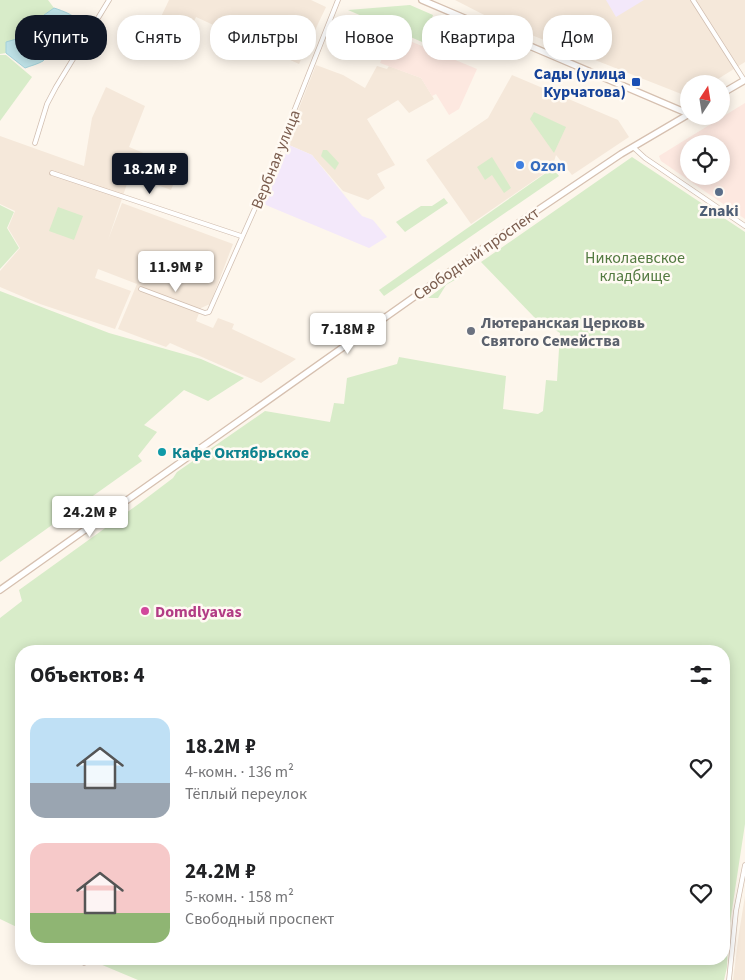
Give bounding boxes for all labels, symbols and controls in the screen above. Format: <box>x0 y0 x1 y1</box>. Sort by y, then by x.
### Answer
chip: Купить <box>15 15 107 60</box>
chip: Снять <box>117 15 200 60</box>
chip: Фильтры <box>210 15 316 60</box>
chip: Новое <box>326 15 412 60</box>
chip: Квартира <box>422 15 533 60</box>
chip: Дом <box>543 15 612 60</box>
place label: Сады (улица Курчатова) <box>534 63 626 103</box>
north arrow <box>680 75 730 125</box>
map controls <box>680 75 730 185</box>
marker: Сады (улица Курчатова) <box>630 76 642 88</box>
street label: Вербная улица <box>246 106 306 212</box>
button: locate <box>680 135 730 185</box>
pin: 18.2M ₽ <box>104 152 196 195</box>
place label: Ozon <box>530 155 566 177</box>
text: 18.2M ₽ <box>123 158 177 180</box>
marker: Ozon <box>514 159 526 171</box>
marker: Znaki <box>713 186 725 198</box>
place label: Znaki <box>699 200 739 222</box>
street label: Свободный проспект <box>409 202 544 306</box>
park label: Николаевское кладбище <box>585 247 685 287</box>
pin: 11.9M ₽ <box>130 250 222 293</box>
text: 11.9M ₽ <box>149 256 203 278</box>
pin: 7.18M ₽ <box>302 312 394 355</box>
place label: Лютеранская Церковь Святого Семейства <box>480 312 645 352</box>
text: 7.18M ₽ <box>321 318 375 340</box>
marker: Лютеранская Церковь Святого Семейства <box>465 325 477 337</box>
place label: Кафе Октябрьское <box>172 442 309 464</box>
marker: Кафе Октябрьское <box>156 446 168 458</box>
pin: 24.2M ₽ <box>44 496 136 538</box>
text: 24.2M ₽ <box>63 501 117 523</box>
place label: Domdlyavas <box>155 601 242 623</box>
marker: Domdlyavas <box>139 605 151 617</box>
text: Объектов: 4 <box>30 660 145 690</box>
icon: filters <box>687 661 715 689</box>
text: 18.2M ₽ <box>185 731 256 761</box>
icon: home <box>70 738 130 798</box>
icon: heart <box>687 754 715 782</box>
text: 4-комн. · 136 m² <box>185 761 294 783</box>
text: Тёплый переулок <box>185 783 307 805</box>
text: 24.2M ₽ <box>185 856 256 886</box>
icon: home <box>70 863 130 923</box>
icon: heart <box>687 879 715 907</box>
text: 5-комн. · 158 m² <box>185 886 294 908</box>
text: Свободный проспект <box>185 908 334 930</box>

